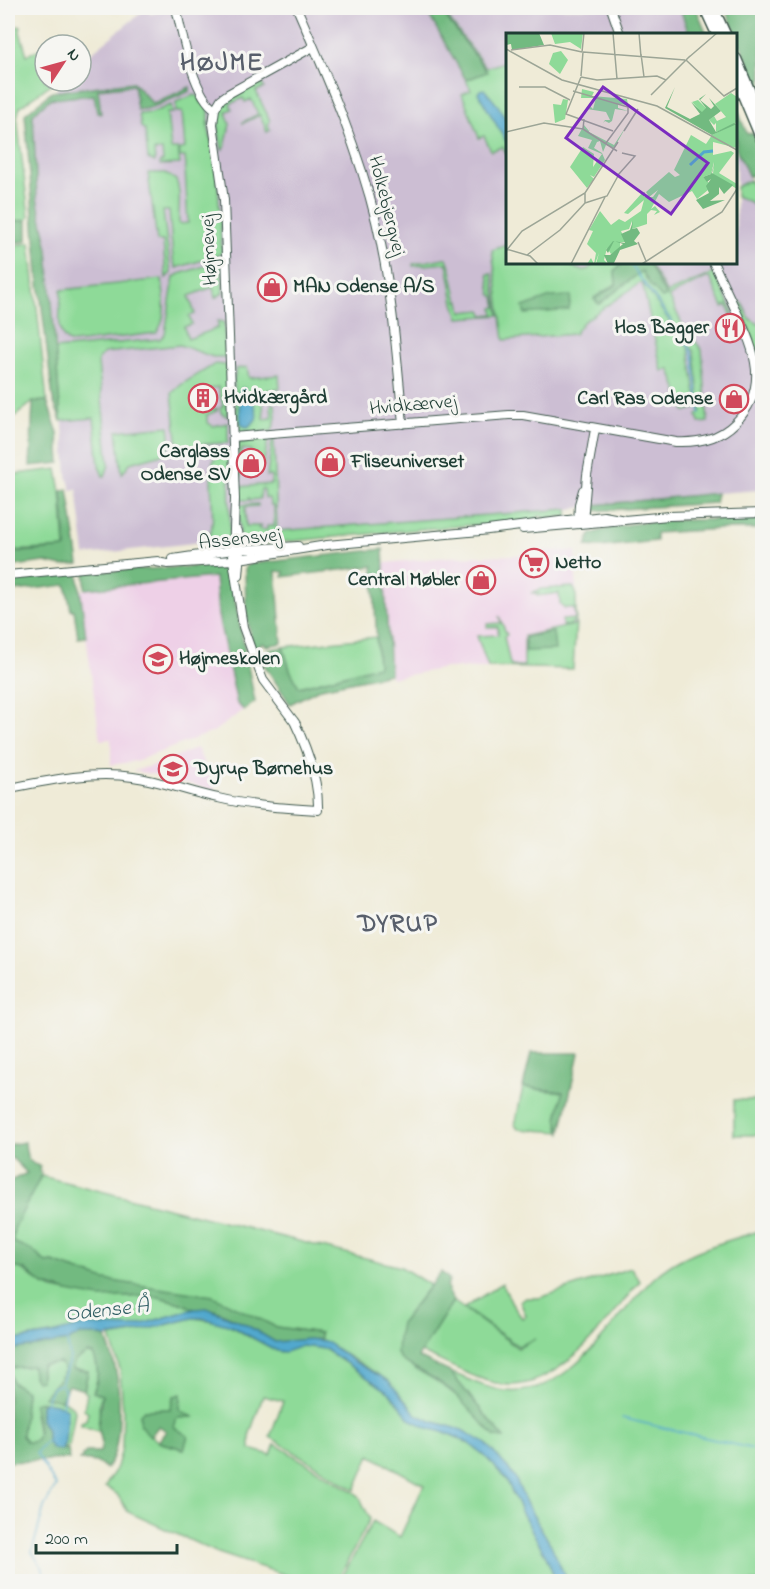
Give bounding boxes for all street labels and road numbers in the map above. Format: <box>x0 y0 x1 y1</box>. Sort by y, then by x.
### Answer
street label: Holkebjergvej <box>359 153 413 260</box>
street label: Højmevej <box>194 213 226 286</box>
street label: Hvidkærvej <box>368 388 459 424</box>
street label: Assensvej <box>197 521 284 559</box>

